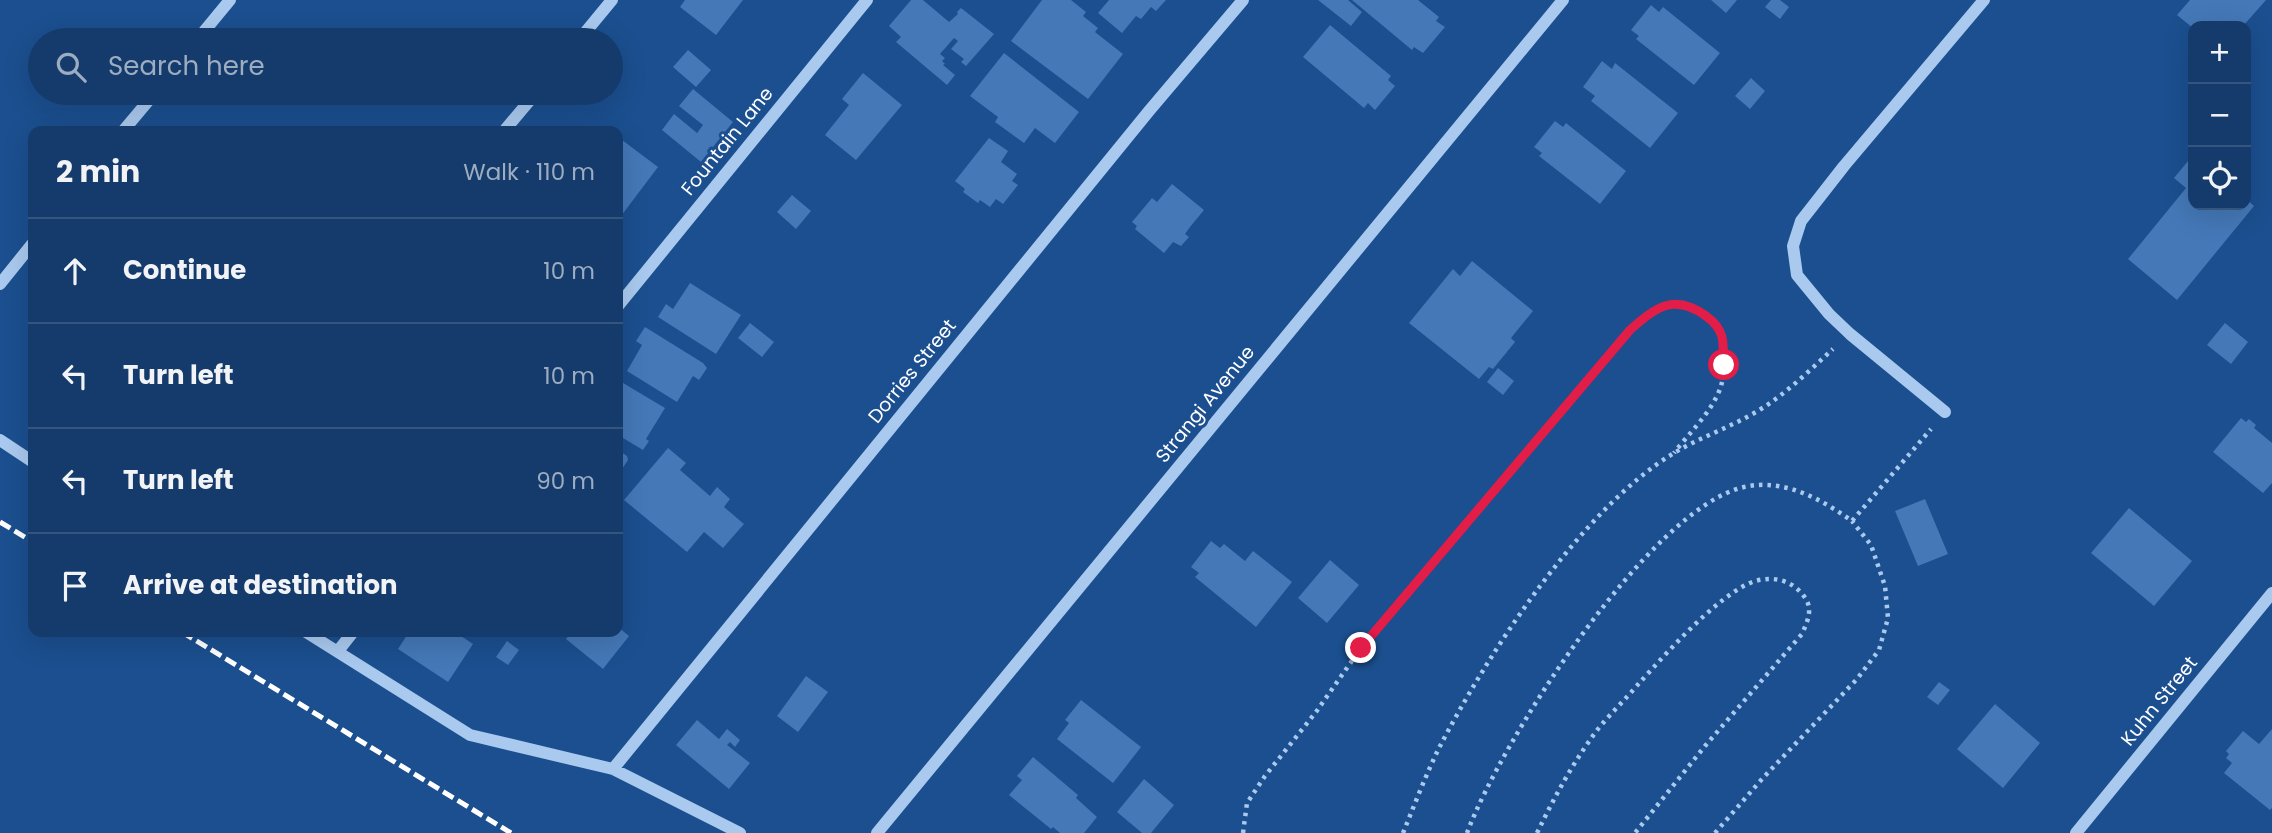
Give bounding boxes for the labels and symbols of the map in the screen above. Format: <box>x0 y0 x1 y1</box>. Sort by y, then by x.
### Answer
street label: Fountain Lane <box>675 81 779 201</box>
street label: Dorries Street <box>862 313 962 429</box>
street label: Strangi Avenue <box>1149 340 1261 468</box>
route start <box>1708 349 1739 380</box>
route end <box>1345 632 1376 663</box>
street label: Kuhn Street <box>2114 650 2204 752</box>

